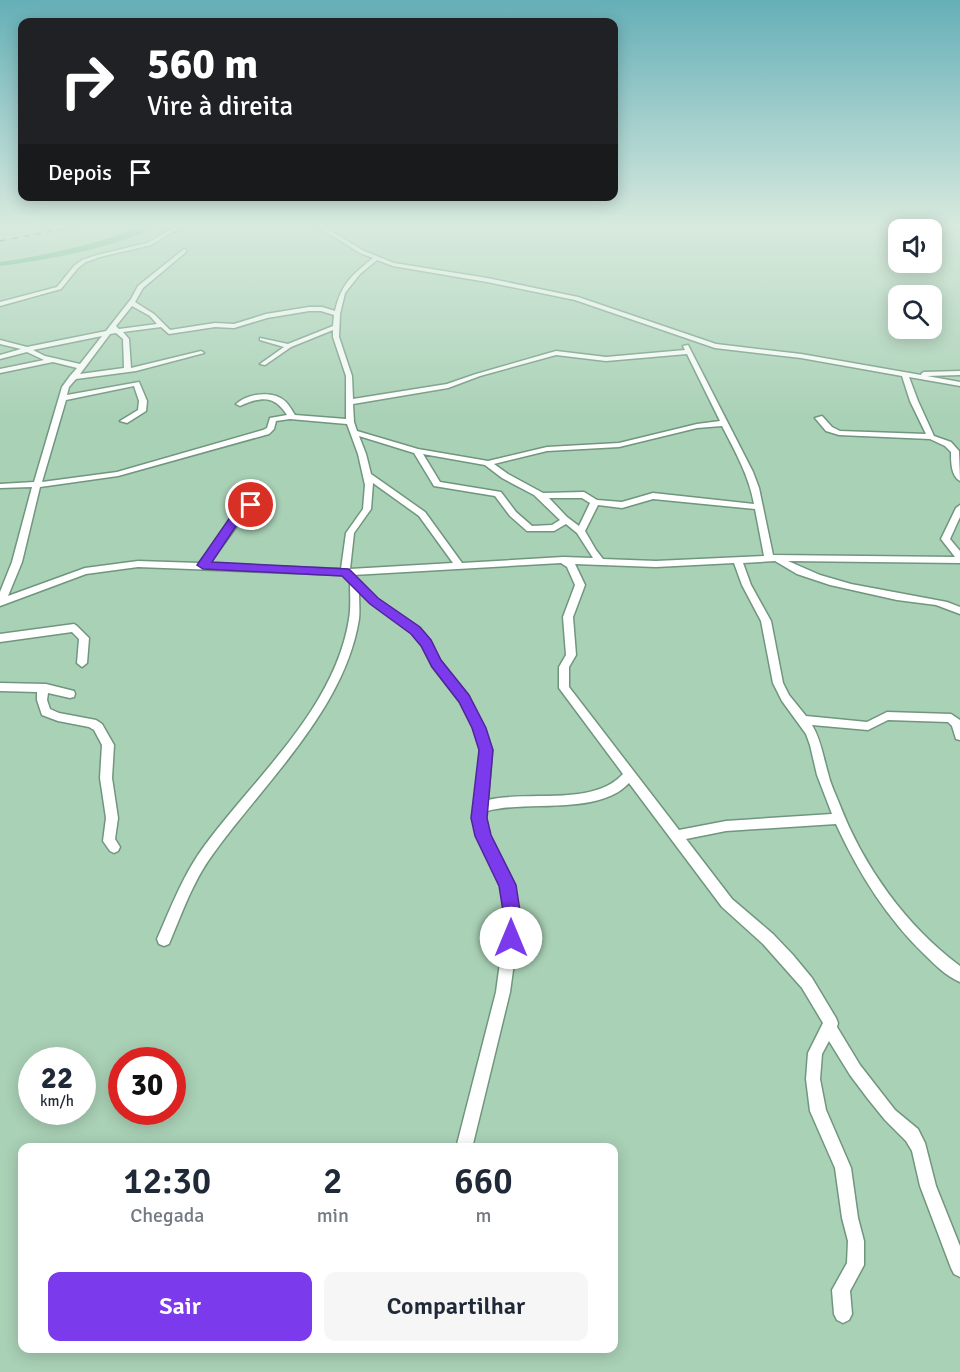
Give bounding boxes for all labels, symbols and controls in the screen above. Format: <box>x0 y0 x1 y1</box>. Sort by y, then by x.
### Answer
text: 560 m <box>147 39 258 90</box>
icon: right <box>48 42 126 120</box>
text: Vire à direita <box>147 90 293 123</box>
icon: arrive <box>124 156 157 189</box>
text: Depois <box>48 159 112 186</box>
map controls <box>888 219 942 339</box>
button: sound <box>888 219 942 273</box>
button: search <box>888 285 942 339</box>
pin <box>225 479 276 530</box>
icon: arrive <box>234 488 267 521</box>
position arrow <box>479 906 543 970</box>
speed limit sign: 30 <box>108 1047 186 1125</box>
text: 22 <box>41 1060 73 1097</box>
text: km/h <box>40 1092 74 1110</box>
text: 12:30 <box>123 1159 211 1204</box>
text: 2 <box>323 1159 343 1204</box>
text: 660 <box>454 1159 513 1204</box>
text: Chegada <box>130 1203 204 1228</box>
text: min <box>317 1203 349 1228</box>
text: m <box>475 1203 491 1228</box>
button: Sair <box>48 1272 312 1341</box>
button: Compartilhar <box>324 1272 588 1341</box>

